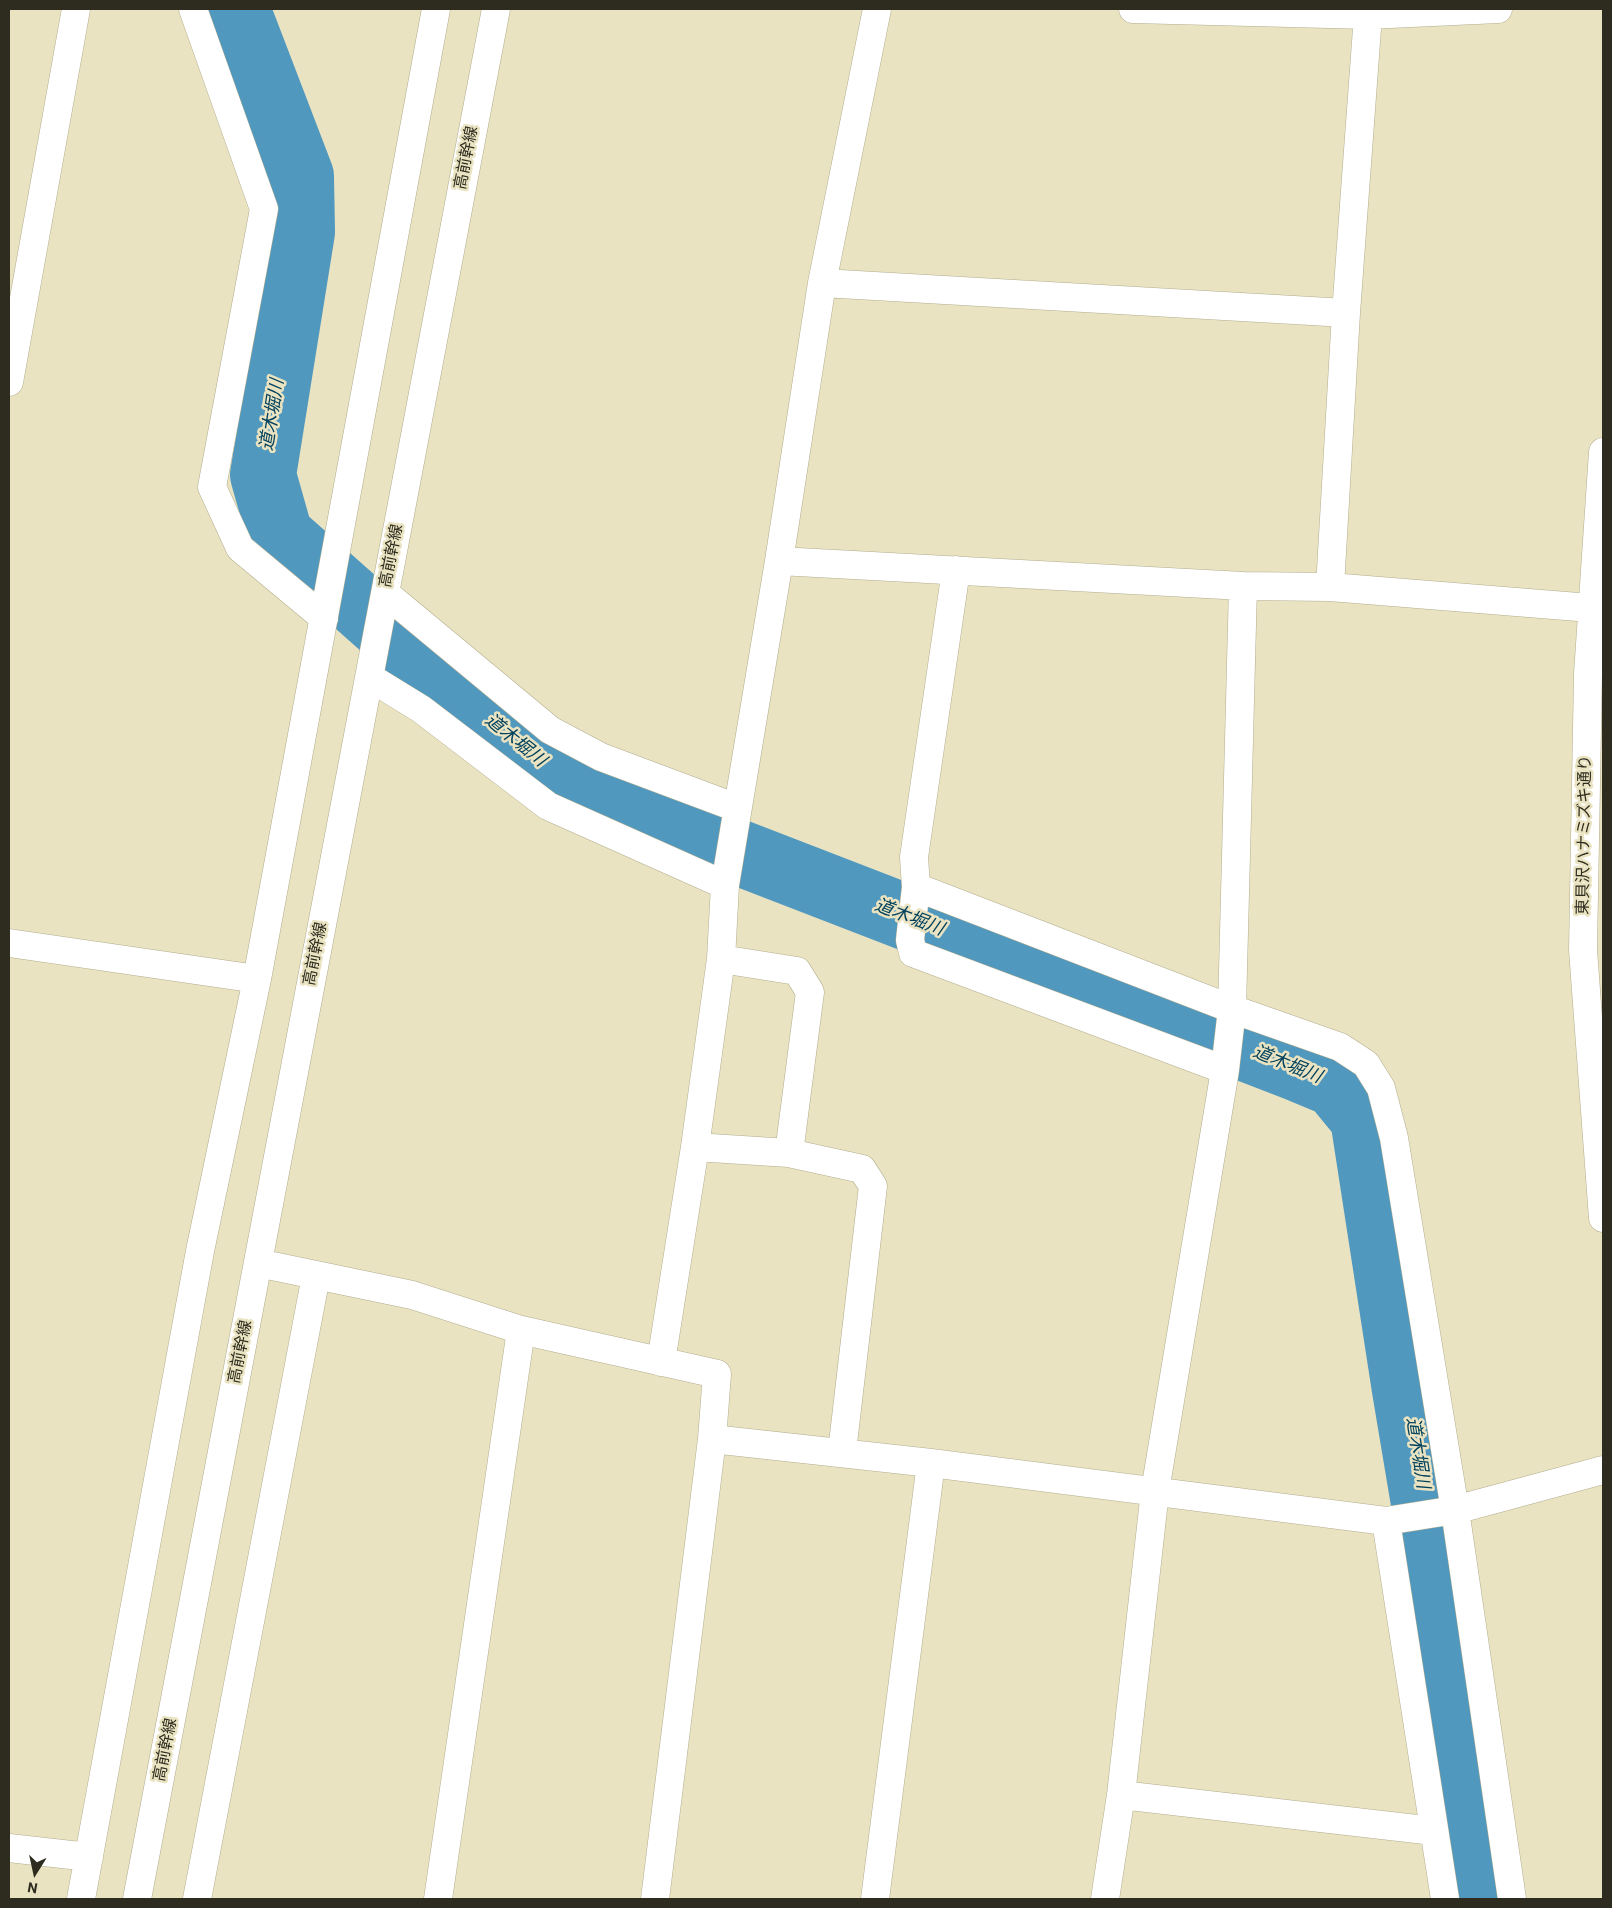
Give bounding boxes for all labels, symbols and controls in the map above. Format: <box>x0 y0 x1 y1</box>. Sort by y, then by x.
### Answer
street label: 高前幹線 <box>451 125 483 191</box>
water label: 道木堀川 <box>257 378 289 452</box>
street label: 高前幹線 <box>376 523 408 589</box>
water label: 道木堀川 <box>480 710 550 772</box>
street label: 東貝沢ハナミズキ通り <box>1574 755 1596 915</box>
water label: 道木堀川 <box>872 895 946 941</box>
street label: 高前幹線 <box>300 921 332 987</box>
water label: 道木堀川 <box>1250 1042 1324 1088</box>
street label: 高前幹線 <box>225 1319 257 1385</box>
water label: 道木堀川 <box>1401 1416 1433 1490</box>
street label: 高前幹線 <box>150 1717 182 1783</box>
north arrow <box>10 1848 60 1898</box>
text: N <box>26 1879 39 1897</box>

